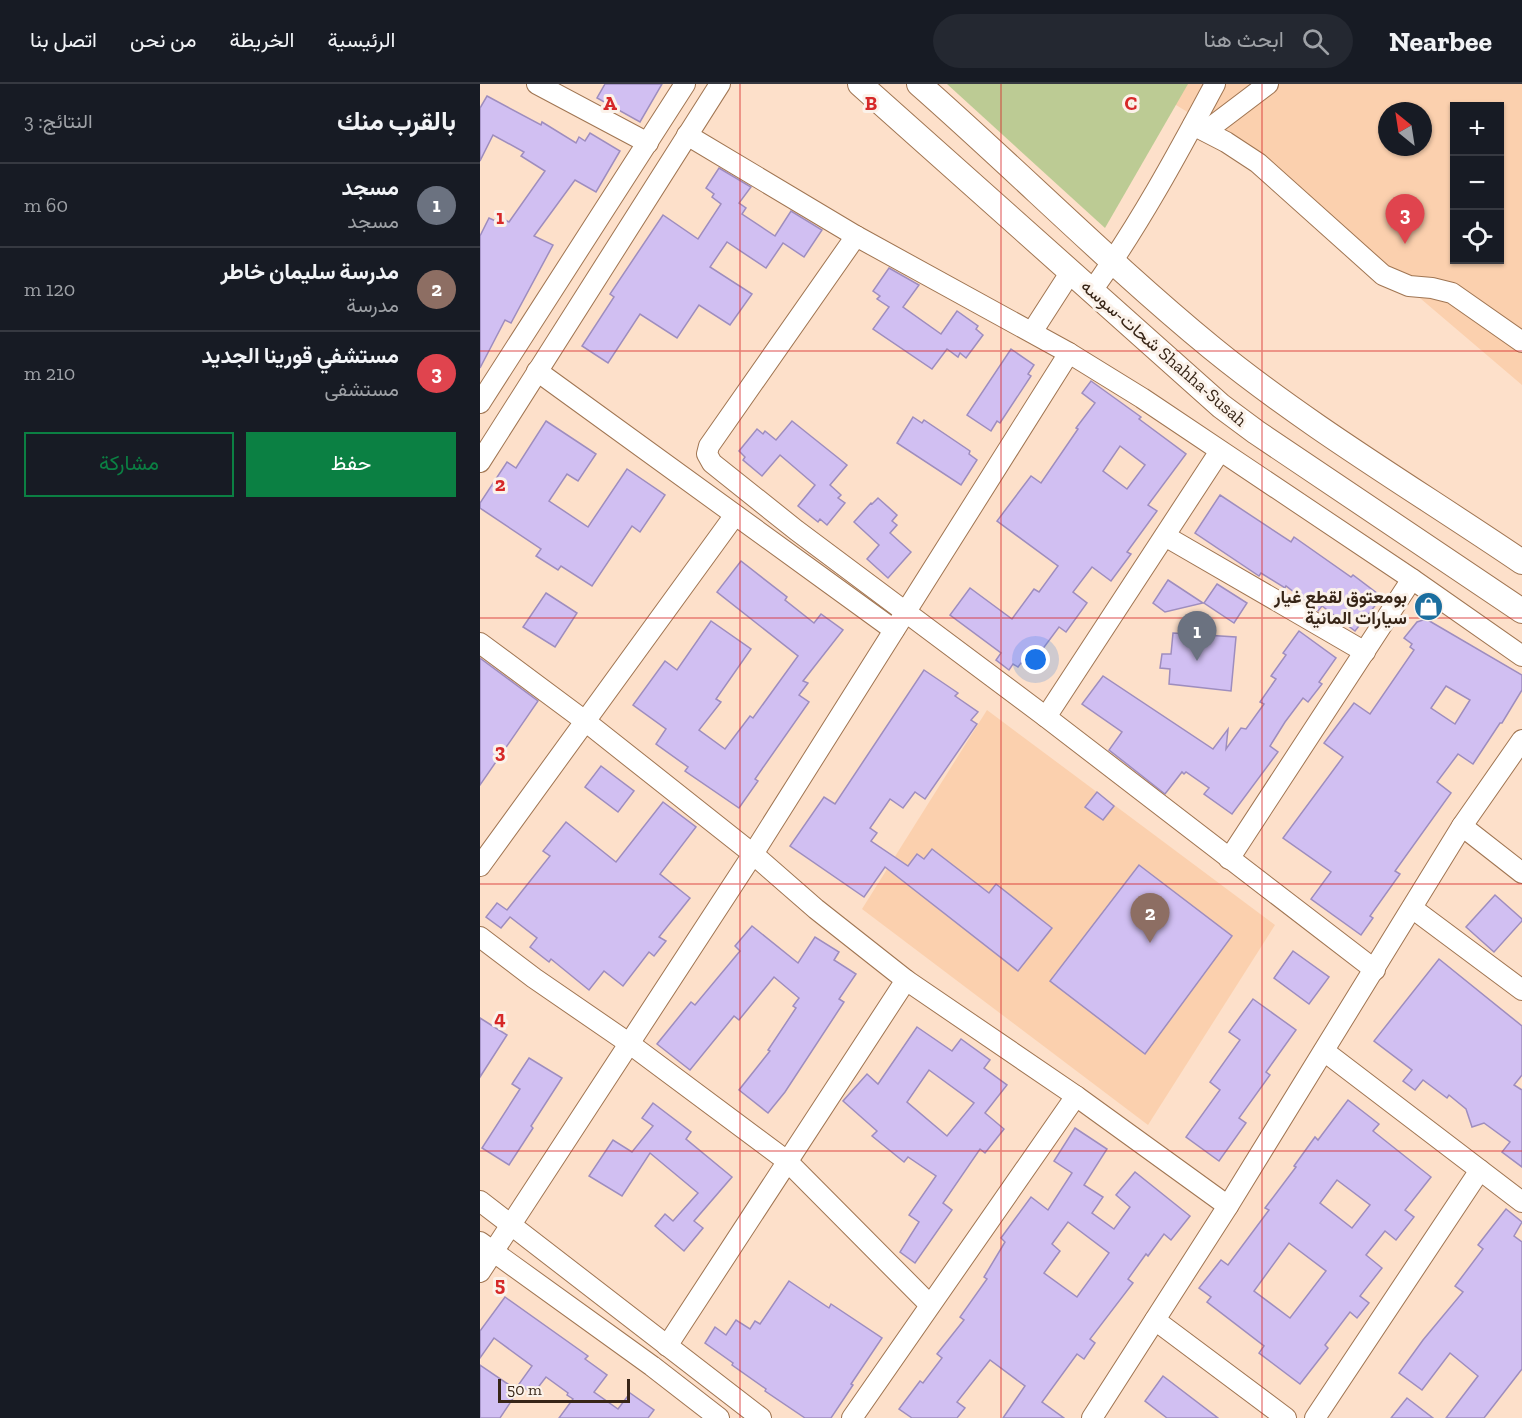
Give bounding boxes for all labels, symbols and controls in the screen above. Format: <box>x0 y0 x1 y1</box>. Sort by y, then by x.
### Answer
search box <box>933 14 1353 68</box>
icon: search <box>1299 25 1332 58</box>
text: Nearbee <box>1389 25 1492 58</box>
text: ابحث هنا <box>1203 26 1284 53</box>
text: اتصل بنا <box>30 27 97 52</box>
text: من نحن <box>130 27 197 52</box>
text: الخريطة <box>230 27 294 52</box>
text: الرئيسية <box>327 27 395 52</box>
text: A <box>603 91 617 115</box>
text: B <box>865 91 877 115</box>
text: C <box>1125 91 1138 115</box>
north arrow <box>1378 102 1432 156</box>
map controls <box>1450 102 1504 264</box>
button: + <box>1450 102 1504 156</box>
text: بالقرب منك <box>337 105 456 137</box>
text: النتائج: 3 <box>24 109 93 133</box>
button: − <box>1450 156 1504 210</box>
text: مسجد <box>342 174 399 201</box>
text: 60 m <box>24 193 68 217</box>
text: 1 <box>432 193 441 217</box>
pin: 3 <box>1386 194 1424 244</box>
text: 1 <box>496 205 504 229</box>
text: مسجد <box>347 209 399 233</box>
button: locate <box>1450 210 1504 264</box>
text: مدرسة سليمان خاطر <box>221 258 399 285</box>
street label: شحات-سوسه Shahha-Susah <box>1077 275 1251 431</box>
text: 120 m <box>24 277 75 301</box>
text: 2 <box>431 277 442 301</box>
text: مدرسة <box>346 293 399 317</box>
text: مستشفي قورينا الجديد <box>201 342 399 369</box>
text: 210 m <box>24 361 75 385</box>
text: 3 <box>431 361 442 385</box>
text: مستشفى <box>324 377 399 401</box>
button: مشاركة <box>24 432 234 497</box>
button: حفظ <box>246 432 456 497</box>
text: 2 <box>495 472 506 496</box>
place label: بومعتوق لقطع غيار سيارات المانية <box>1273 586 1407 629</box>
shop icon: بومعتوق لقطع غيار سيارات المانية <box>1412 591 1444 623</box>
pin: 1 <box>1178 612 1216 661</box>
your location <box>1021 645 1050 674</box>
text: 3 <box>495 739 506 763</box>
pin: 2 <box>1130 894 1170 943</box>
text: 4 <box>494 1006 506 1030</box>
text: 5 <box>495 1272 505 1296</box>
scale bar <box>498 1376 630 1404</box>
text: 50 m <box>507 1380 542 1399</box>

